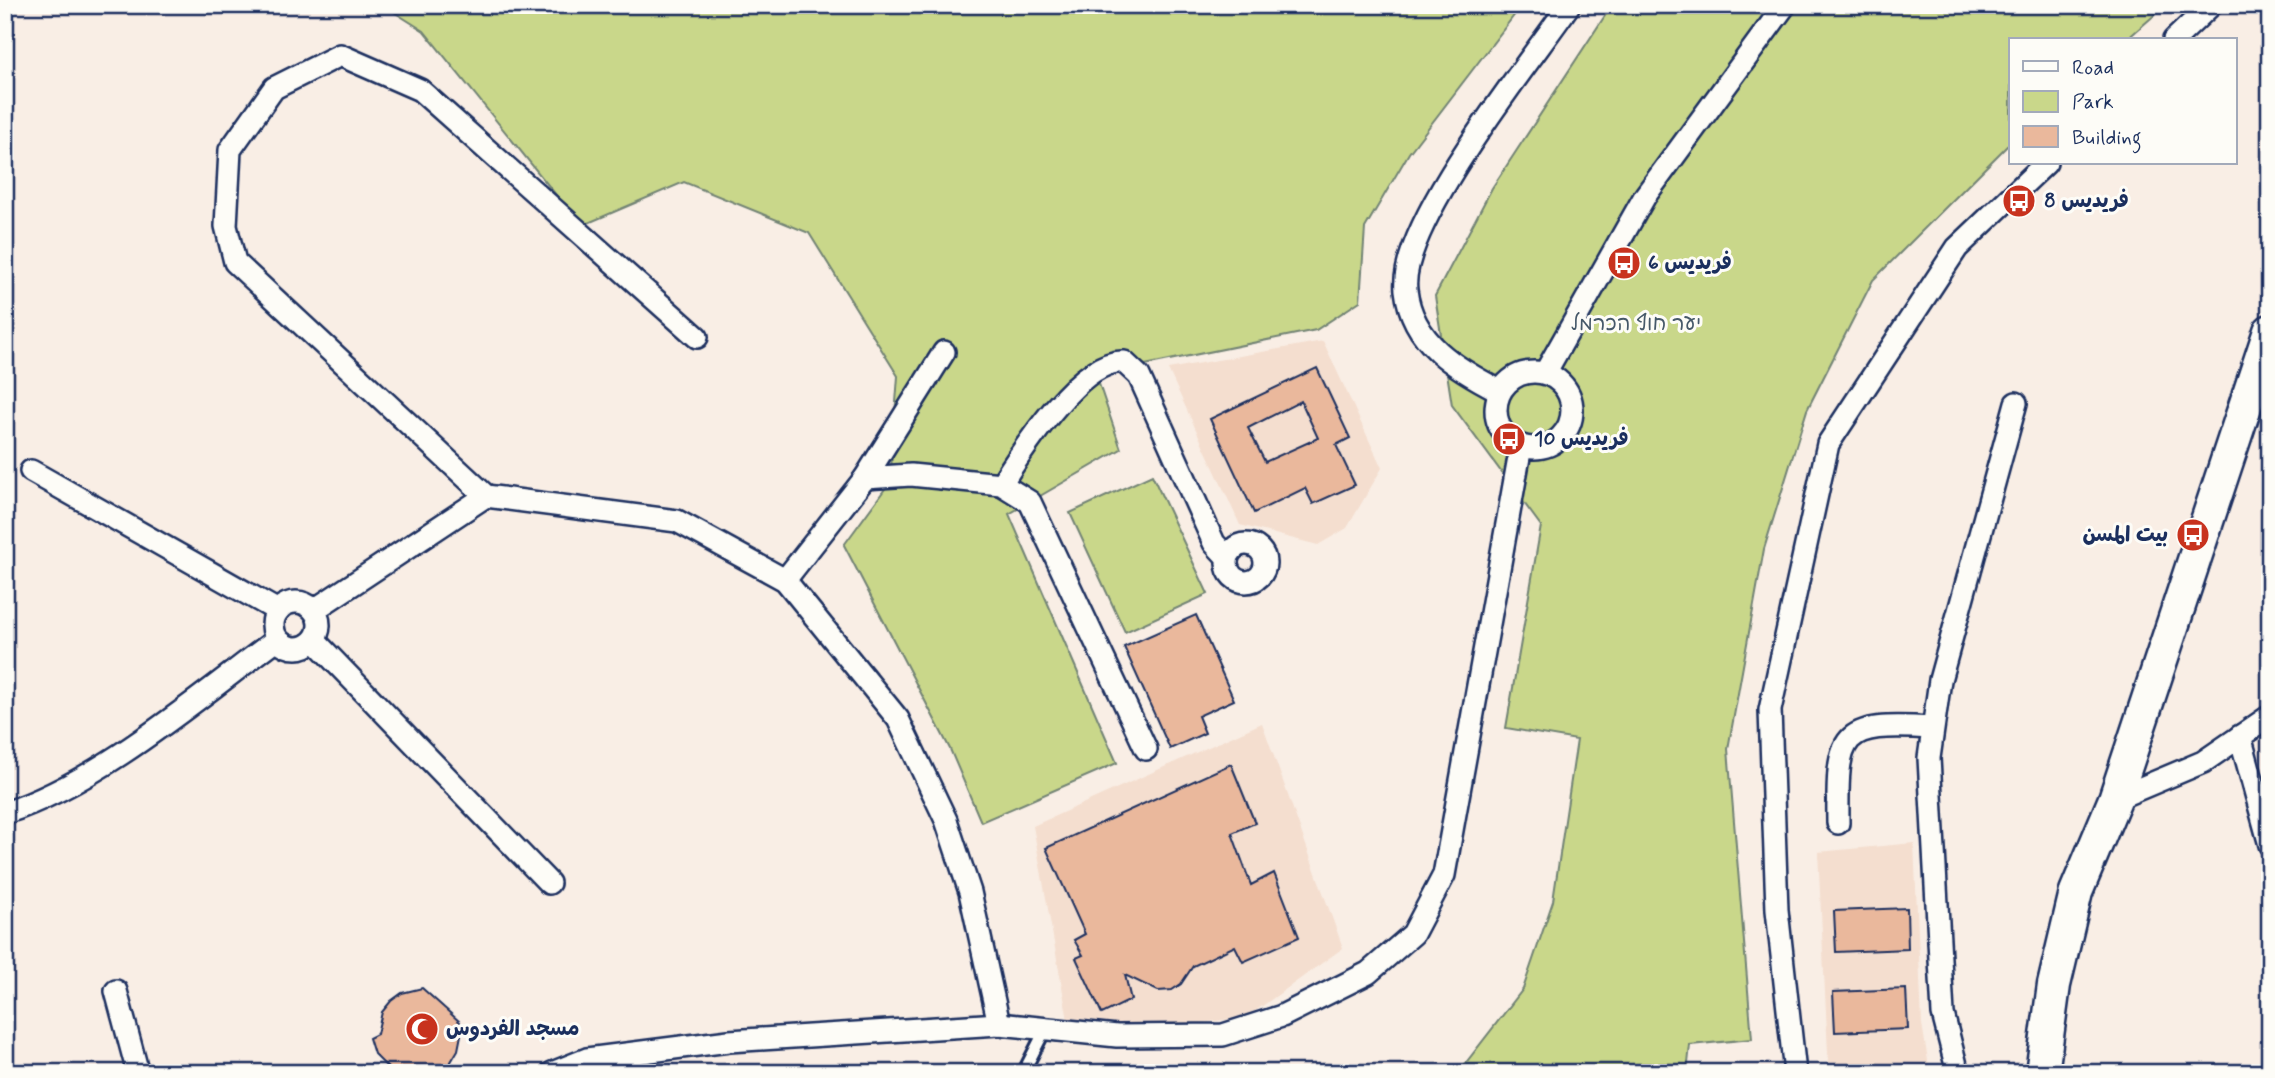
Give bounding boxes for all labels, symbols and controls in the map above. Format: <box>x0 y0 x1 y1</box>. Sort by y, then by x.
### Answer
legend <box>2009 38 2236 164</box>
text: Road <box>2072 54 2114 82</box>
text: Park <box>2072 88 2114 116</box>
text: Building <box>2072 124 2142 154</box>
bus stop icon: فريديس 8 <box>2000 182 2038 220</box>
place label: فريديس 8 <box>2044 187 2129 215</box>
bus stop icon: فريديس 6 <box>1605 244 1643 282</box>
place label: فريديس 6 <box>1648 249 1732 277</box>
park label: יער חוף הכרמל <box>1571 310 1701 338</box>
bus stop icon: فريديس 10 <box>1490 420 1528 458</box>
place label: فريديس 10 <box>1534 425 1629 453</box>
bus stop icon: بيت المسن <box>2174 516 2212 554</box>
place label: بيت المسن <box>2083 521 2168 549</box>
mosque icon: مسجد الفردوس <box>403 1010 441 1048</box>
place label: مسجد الفردوس <box>446 1015 580 1043</box>

